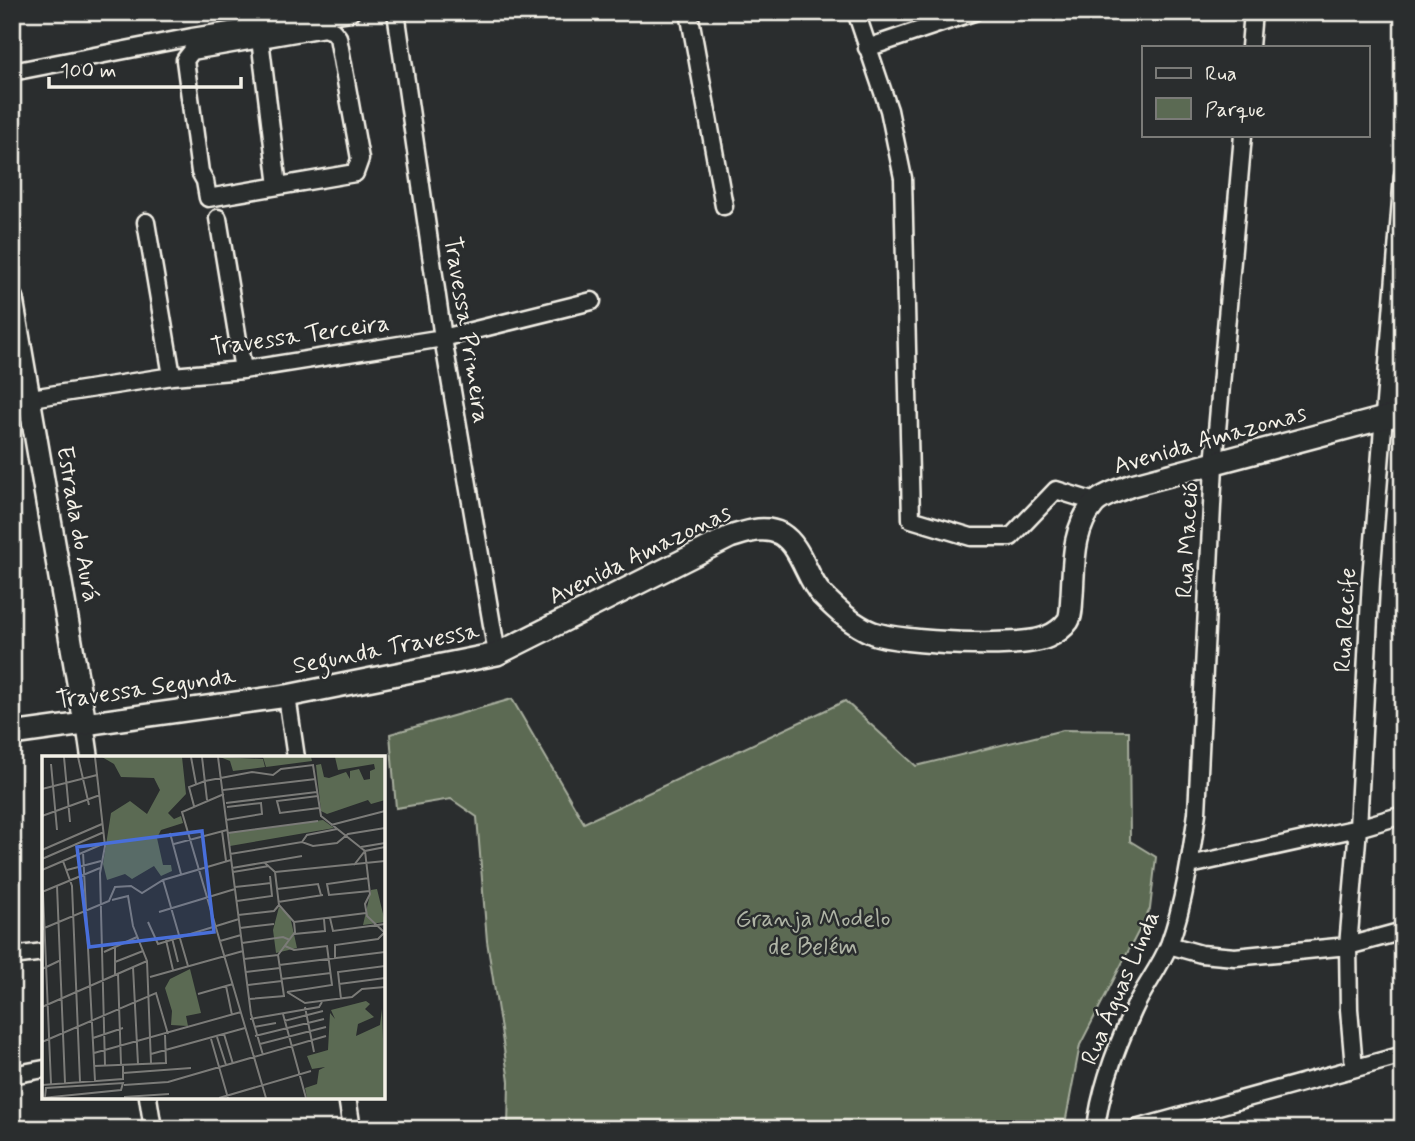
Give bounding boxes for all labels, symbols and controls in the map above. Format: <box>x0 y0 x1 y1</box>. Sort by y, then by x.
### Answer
scale bar <box>49 46 242 90</box>
legend <box>1142 46 1370 136</box>
text: 100 m <box>60 57 116 85</box>
text: Rua <box>1205 60 1237 88</box>
text: Parque <box>1205 96 1266 124</box>
street label: Travessa Primeira <box>436 234 496 426</box>
street label: Travessa Terceira <box>209 308 391 364</box>
street label: Avenida Amazonas <box>1110 398 1310 482</box>
street label: Estrada do Aurá <box>48 444 106 604</box>
street label: Rua Maceió <box>1169 481 1207 599</box>
street label: Avenida Amazonas <box>544 497 737 613</box>
street label: Rua Recife <box>1328 567 1364 673</box>
street label: Segunda Travessa <box>290 616 483 685</box>
street label: Travessa Segunda <box>54 661 238 717</box>
inset map <box>42 756 385 1099</box>
park label: Granja Modelo de Belém <box>736 904 890 963</box>
street label: Rua Águas Linda <box>1074 906 1168 1070</box>

